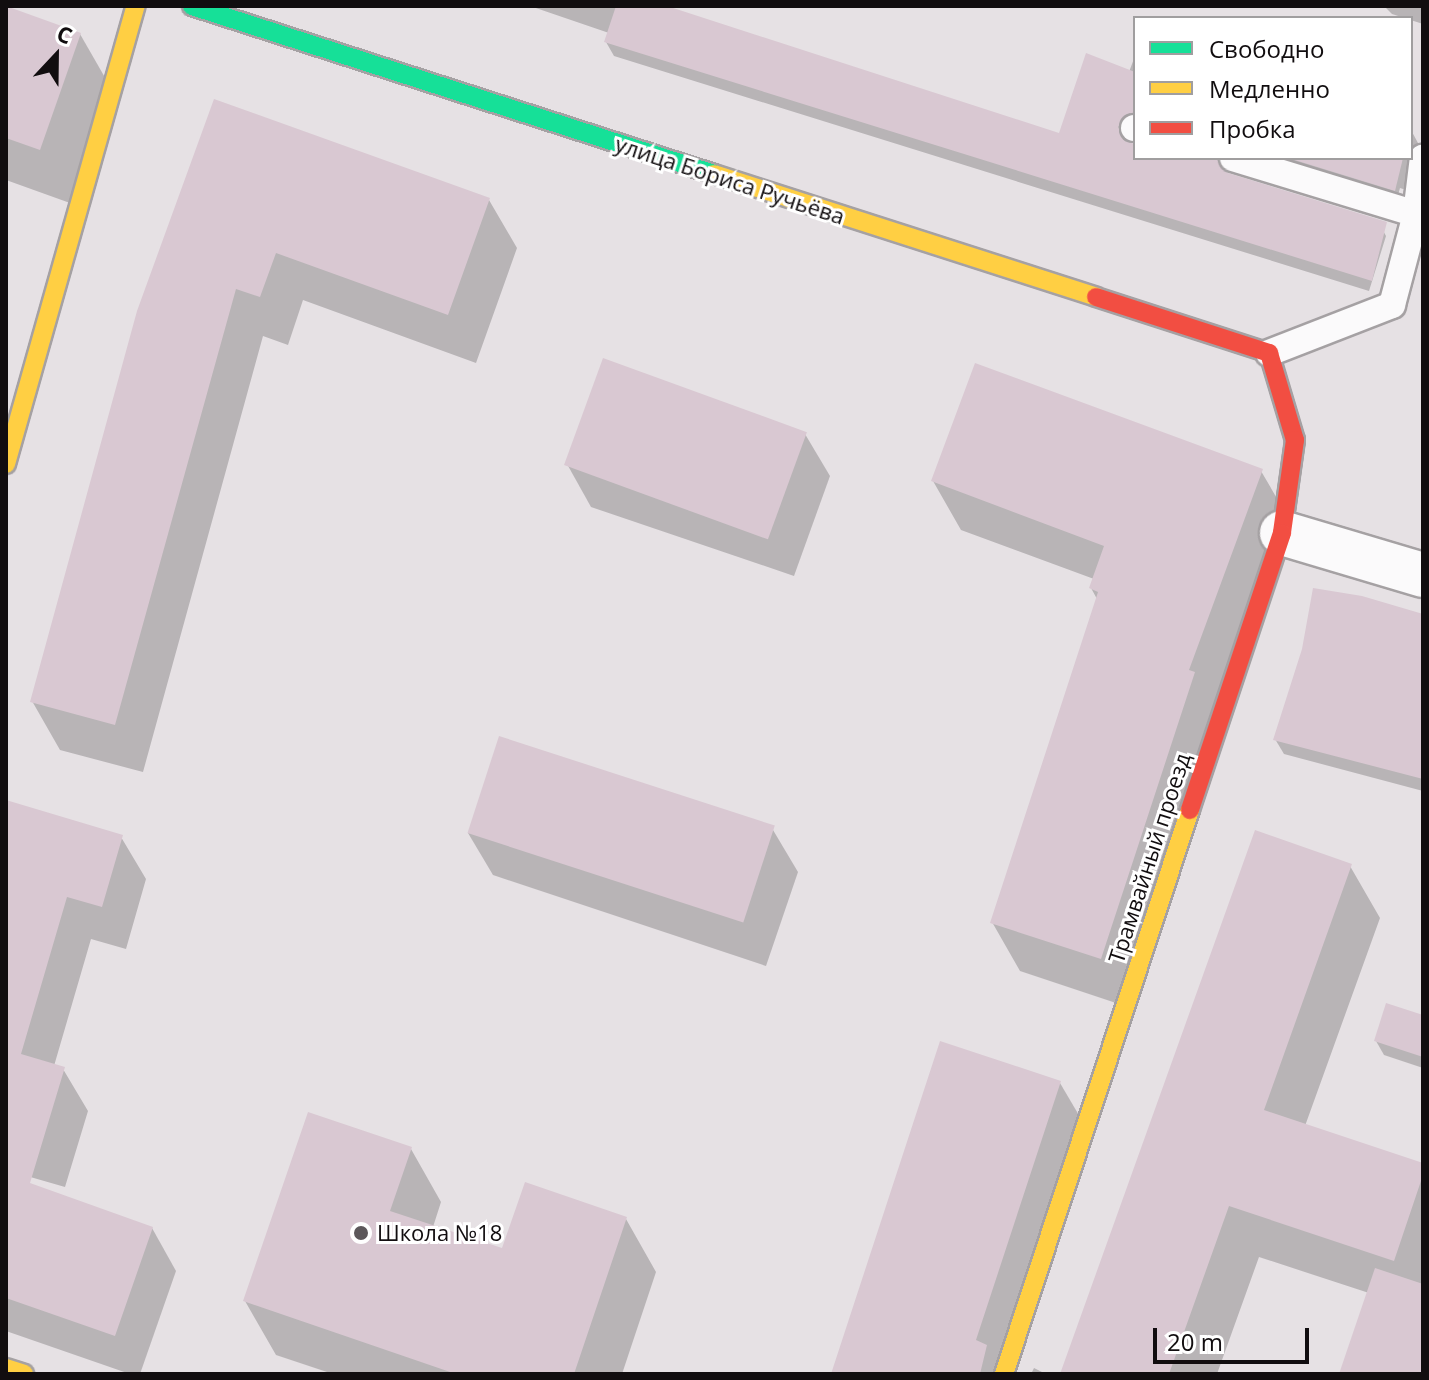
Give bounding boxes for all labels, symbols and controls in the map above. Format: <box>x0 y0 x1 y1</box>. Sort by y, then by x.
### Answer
north arrow <box>16 16 96 96</box>
legend <box>1133 16 1413 160</box>
text: С <box>53 17 77 50</box>
text: Свободно <box>1209 32 1324 65</box>
text: Медленно <box>1209 72 1330 105</box>
text: Пробка <box>1209 112 1296 145</box>
street label: улица Бориса Ручьёва <box>612 130 848 230</box>
street label: Трамвайный проезд <box>1103 750 1195 966</box>
place label: Школа №18 <box>377 1220 502 1246</box>
marker: Школа №18 <box>352 1224 370 1242</box>
scale bar <box>1157 1312 1313 1362</box>
text: 20 m <box>1167 1325 1223 1358</box>

